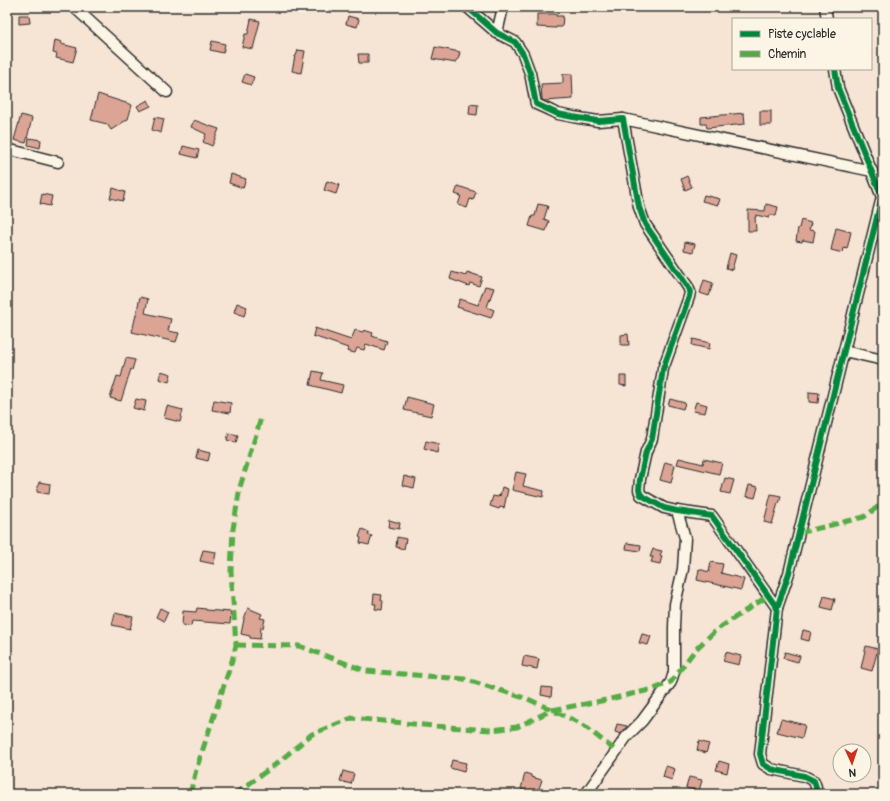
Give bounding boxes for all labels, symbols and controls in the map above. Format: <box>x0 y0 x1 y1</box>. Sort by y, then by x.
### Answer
legend <box>732 18 872 70</box>
text: Piste cyclable <box>768 27 836 42</box>
text: Chemin <box>768 47 807 62</box>
north arrow <box>832 743 872 783</box>
text: N <box>848 766 857 779</box>

